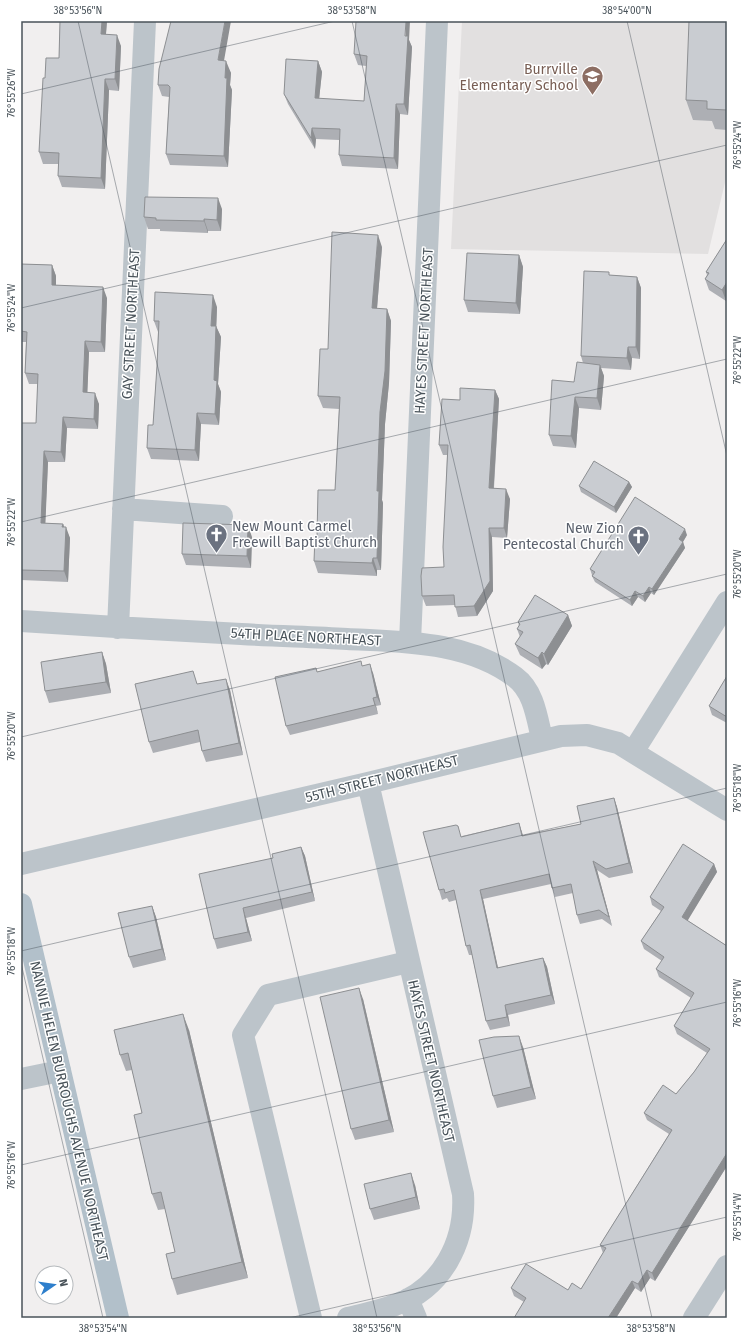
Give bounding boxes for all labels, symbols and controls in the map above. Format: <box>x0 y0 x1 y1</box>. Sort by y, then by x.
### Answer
text: 38°53'56"N <box>54 5 102 17</box>
text: 38°53'58"N <box>327 5 377 17</box>
text: 38°54'00"N <box>602 5 652 17</box>
place label: Burrville Elementary School <box>460 61 578 94</box>
school or university icon: Burrville Elementary School <box>580 64 606 97</box>
text: 76°55'26"W <box>6 68 18 117</box>
text: 76°55'24"W <box>732 120 744 169</box>
street label: GAY STREET NORTHEAST <box>119 247 143 400</box>
street label: HAYES STREET NORTHEAST <box>411 247 437 415</box>
text: 76°55'24"W <box>6 283 18 332</box>
text: 76°55'22"W <box>732 335 744 384</box>
text: 76°55'22"W <box>6 497 18 546</box>
place label: New Mount Carmel Freewill Baptist Church <box>232 518 377 551</box>
place label: New Zion Pentecostal Church <box>503 520 624 553</box>
church icon: New Mount Carmel Freewill Baptist Church <box>203 521 229 554</box>
church icon: New Zion Pentecostal Church <box>626 523 652 556</box>
text: 76°55'20"W <box>732 549 744 599</box>
street label: 54TH PLACE NORTHEAST <box>230 625 382 649</box>
text: 76°55'20"W <box>6 711 18 761</box>
street label: 55TH STREET NORTHEAST <box>304 752 461 806</box>
text: 76°55'18"W <box>732 763 744 812</box>
text: 76°55'18"W <box>6 926 18 975</box>
street label: NANNIE HELEN BURROUGHS AVENUE NORTHEAST <box>26 959 112 1263</box>
street label: HAYES STREET NORTHEAST <box>404 978 458 1145</box>
text: 76°55'16"W <box>732 978 744 1027</box>
text: 76°55'16"W <box>6 1140 18 1189</box>
text: 76°55'14"W <box>732 1192 744 1241</box>
north arrow <box>34 1265 74 1305</box>
text: N <box>56 1278 70 1288</box>
text: 38°53'54"N <box>79 1323 127 1335</box>
text: 38°53'56"N <box>353 1323 401 1335</box>
text: 38°53'58"N <box>626 1323 676 1335</box>

